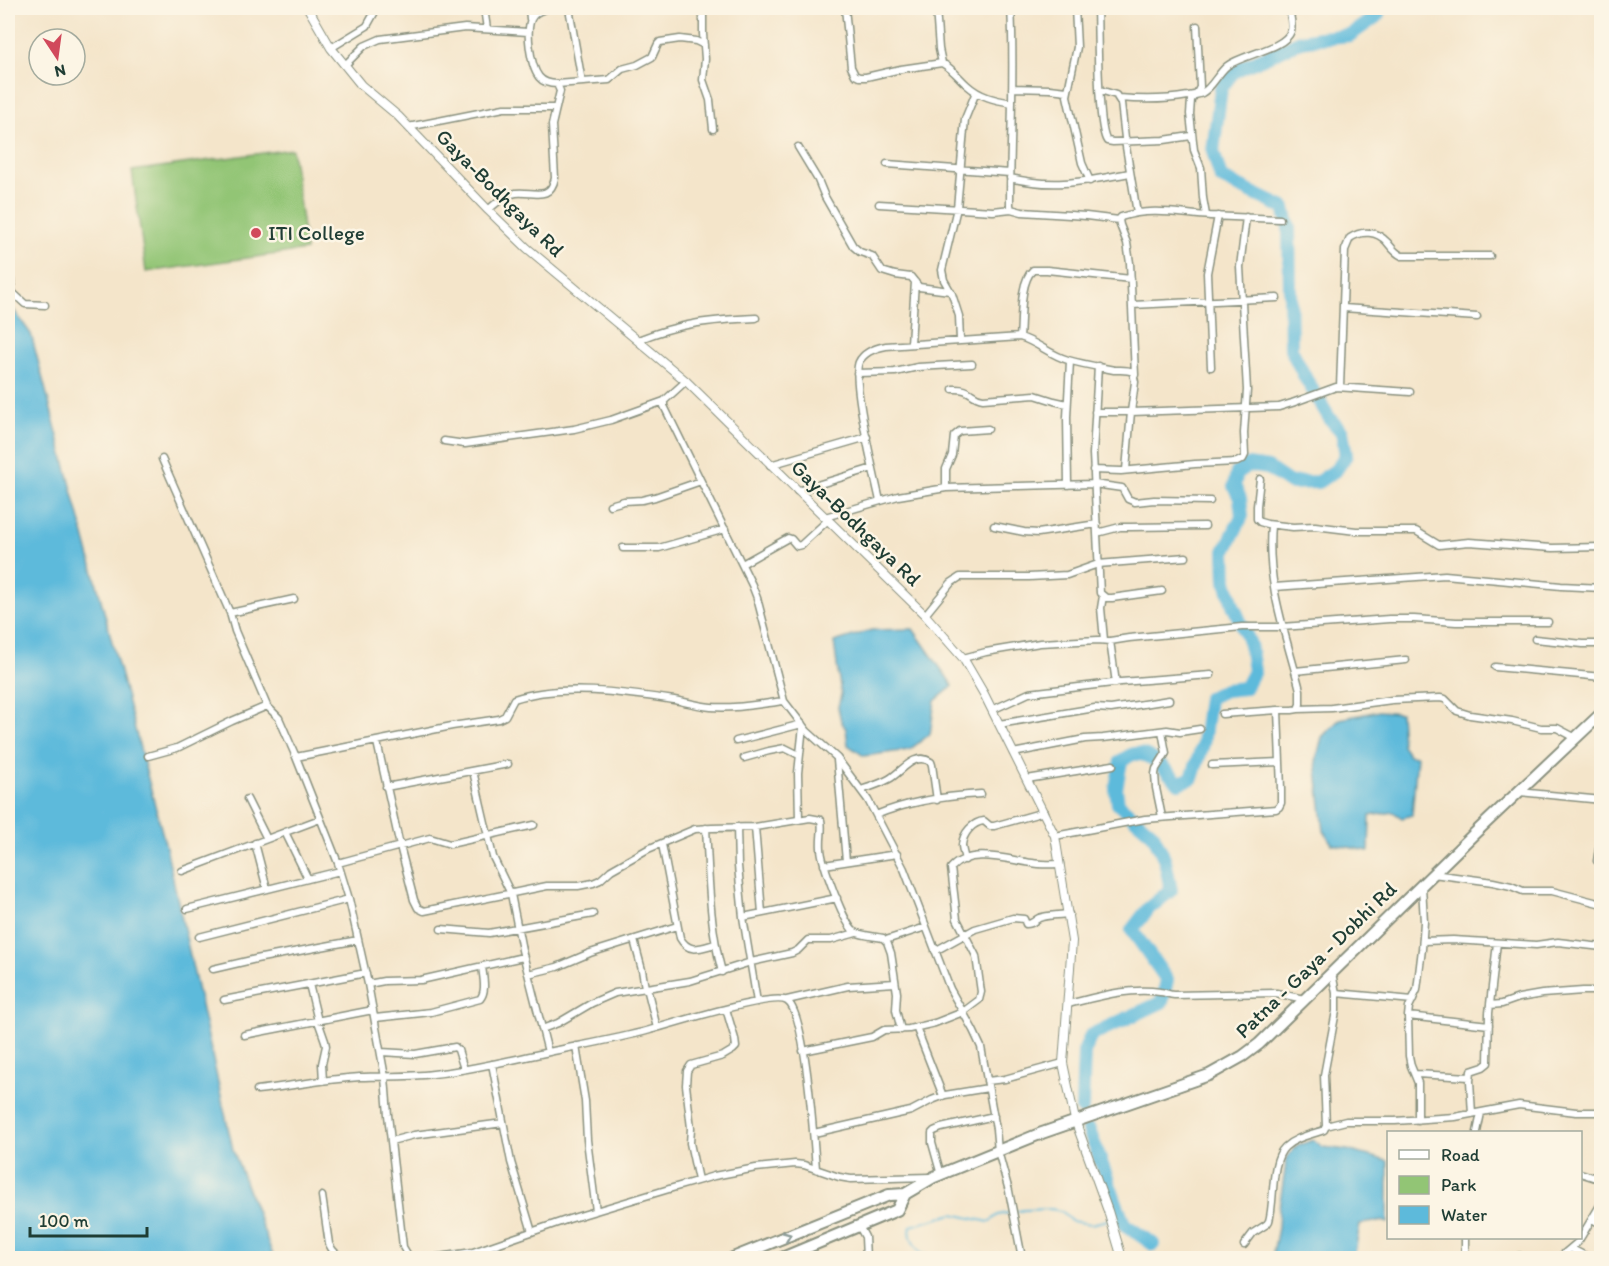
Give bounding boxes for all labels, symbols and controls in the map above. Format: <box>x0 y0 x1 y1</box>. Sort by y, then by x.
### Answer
north arrow <box>27 27 87 87</box>
text: N <box>53 61 68 82</box>
street label: Gaya-Bodhgaya Rd <box>431 123 570 262</box>
place label: ITI College <box>268 220 365 245</box>
marker: ITI College <box>249 226 263 240</box>
street label: Gaya-Bodhgaya Rd <box>786 454 927 591</box>
street label: Patna - Gaya - Dobhi Rd <box>1230 876 1402 1043</box>
legend <box>1387 1131 1582 1239</box>
text: Road <box>1441 1144 1480 1166</box>
text: Park <box>1441 1174 1476 1196</box>
scale bar <box>30 1200 147 1238</box>
text: Water <box>1441 1204 1487 1226</box>
text: 100 m <box>39 1210 89 1232</box>
one-way arrow <box>781 1231 792 1243</box>

